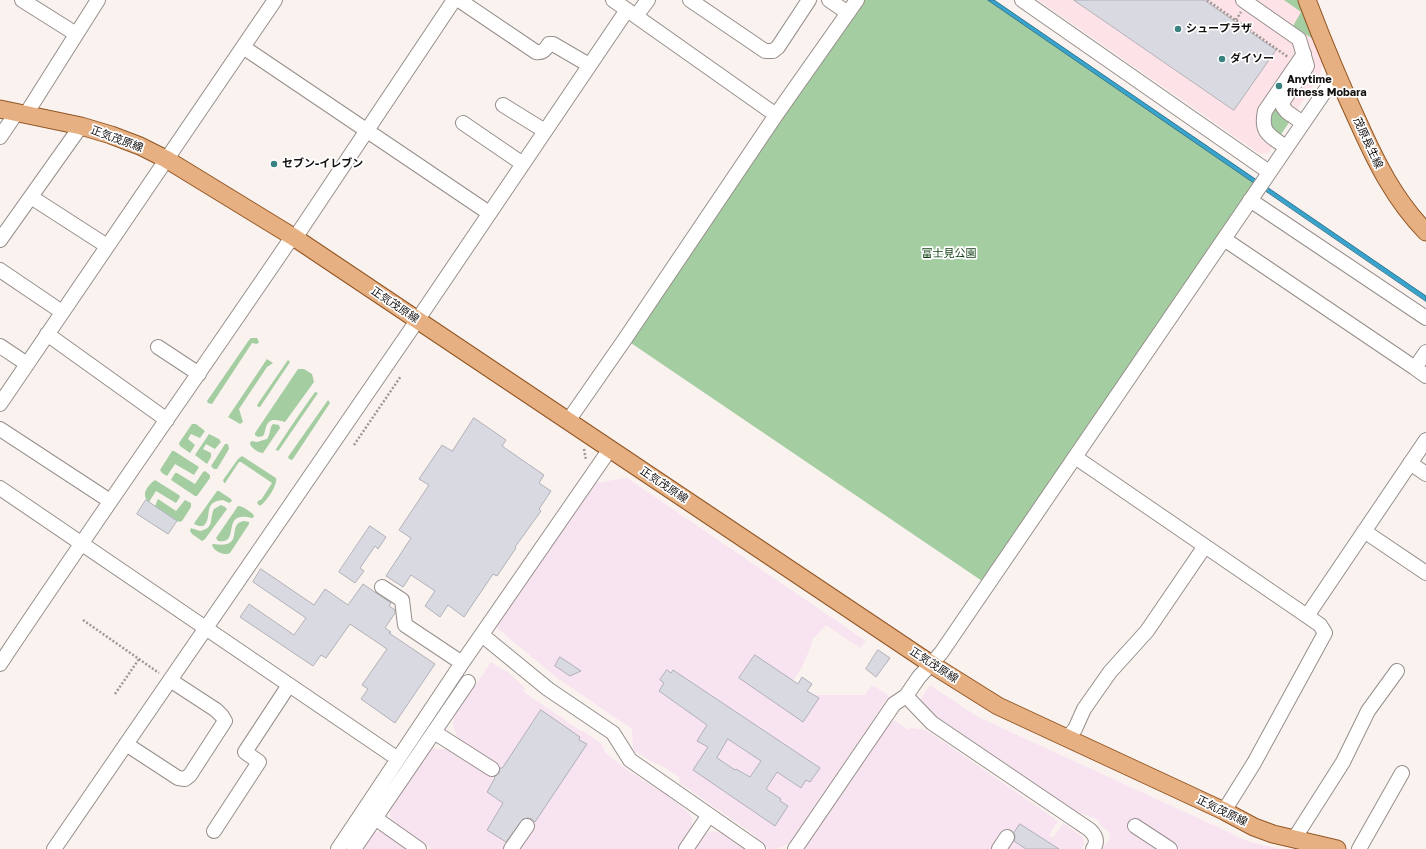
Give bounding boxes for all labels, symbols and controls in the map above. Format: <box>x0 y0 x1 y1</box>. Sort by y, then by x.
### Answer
place label: シュープラザ <box>1186 22 1252 36</box>
marker: シュープラザ <box>1173 24 1183 34</box>
place label: ダイソー <box>1230 52 1274 66</box>
marker: ダイソー <box>1217 54 1227 64</box>
place label: Anytime fitness Mobara <box>1287 73 1367 99</box>
marker: Anytime fitness Mobara <box>1274 81 1284 91</box>
street label: 茂原長生線 <box>1350 115 1386 171</box>
street label: 正気茂原線 <box>89 123 145 155</box>
place label: セブン-イレブン <box>282 157 363 171</box>
marker: セブン-イレブン <box>269 159 279 169</box>
park label: 富士見公園 <box>922 247 976 261</box>
street label: 正気茂原線 <box>369 284 421 326</box>
street label: 正気茂原線 <box>638 464 690 506</box>
street label: 正気茂原線 <box>907 644 961 686</box>
street label: 正気茂原線 <box>1194 793 1250 829</box>

